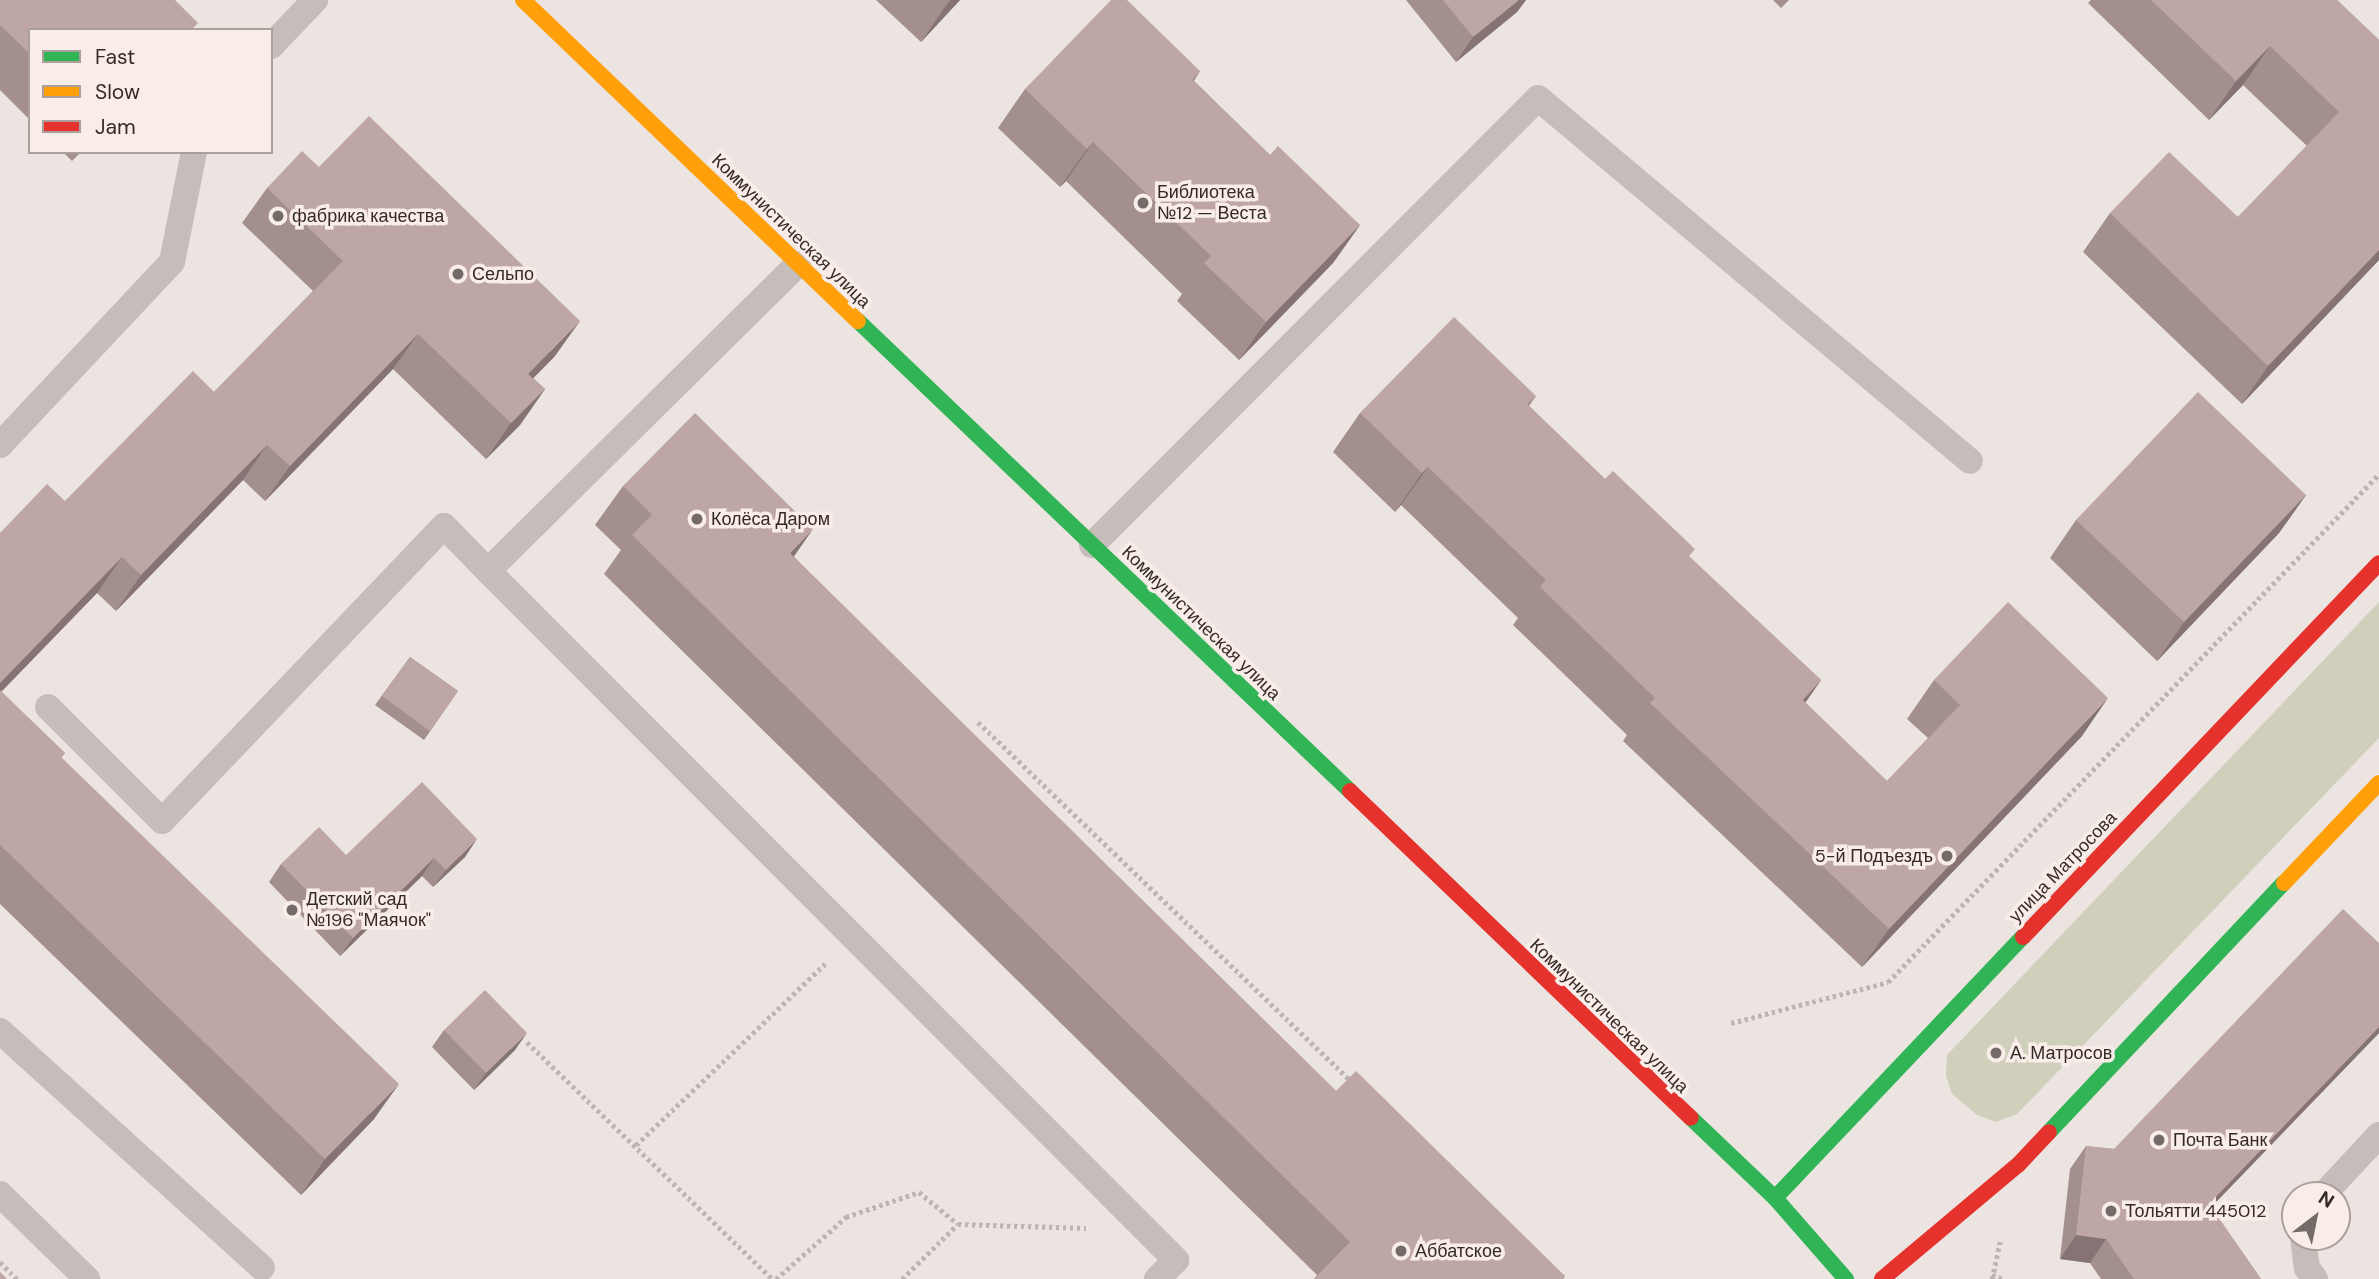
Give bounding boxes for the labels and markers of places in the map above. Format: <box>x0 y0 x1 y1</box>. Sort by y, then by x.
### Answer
place label: Библиотека №12 — Веста <box>1157 182 1267 224</box>
marker: Библиотека №12 — Веста <box>1135 195 1151 211</box>
place label: фабрика качества <box>292 205 444 227</box>
marker: фабрика качества <box>270 208 286 224</box>
place label: Сельпо <box>472 263 534 285</box>
marker: Сельпо <box>450 266 466 282</box>
place label: Колёса Даром <box>711 508 830 530</box>
marker: Колёса Даром <box>689 511 705 527</box>
place label: 5-й Подъездъ <box>1815 845 1933 867</box>
marker: 5-й Подъездъ <box>1939 848 1955 864</box>
place label: Детский сад №196 "Маячок" <box>306 889 431 932</box>
marker: Детский сад №196 "Маячок" <box>284 902 300 918</box>
place label: А. Матросов <box>2010 1042 2112 1064</box>
marker: А. Матросов <box>1988 1045 2004 1061</box>
place label: Почта Банк <box>2173 1129 2267 1151</box>
marker: Почта Банк <box>2151 1132 2167 1148</box>
place label: Тольятти 445012 <box>2125 1200 2266 1222</box>
marker: Тольятти 445012 <box>2103 1203 2119 1219</box>
place label: Аббатское <box>1415 1240 1502 1262</box>
marker: Аббатское <box>1393 1243 1409 1259</box>

